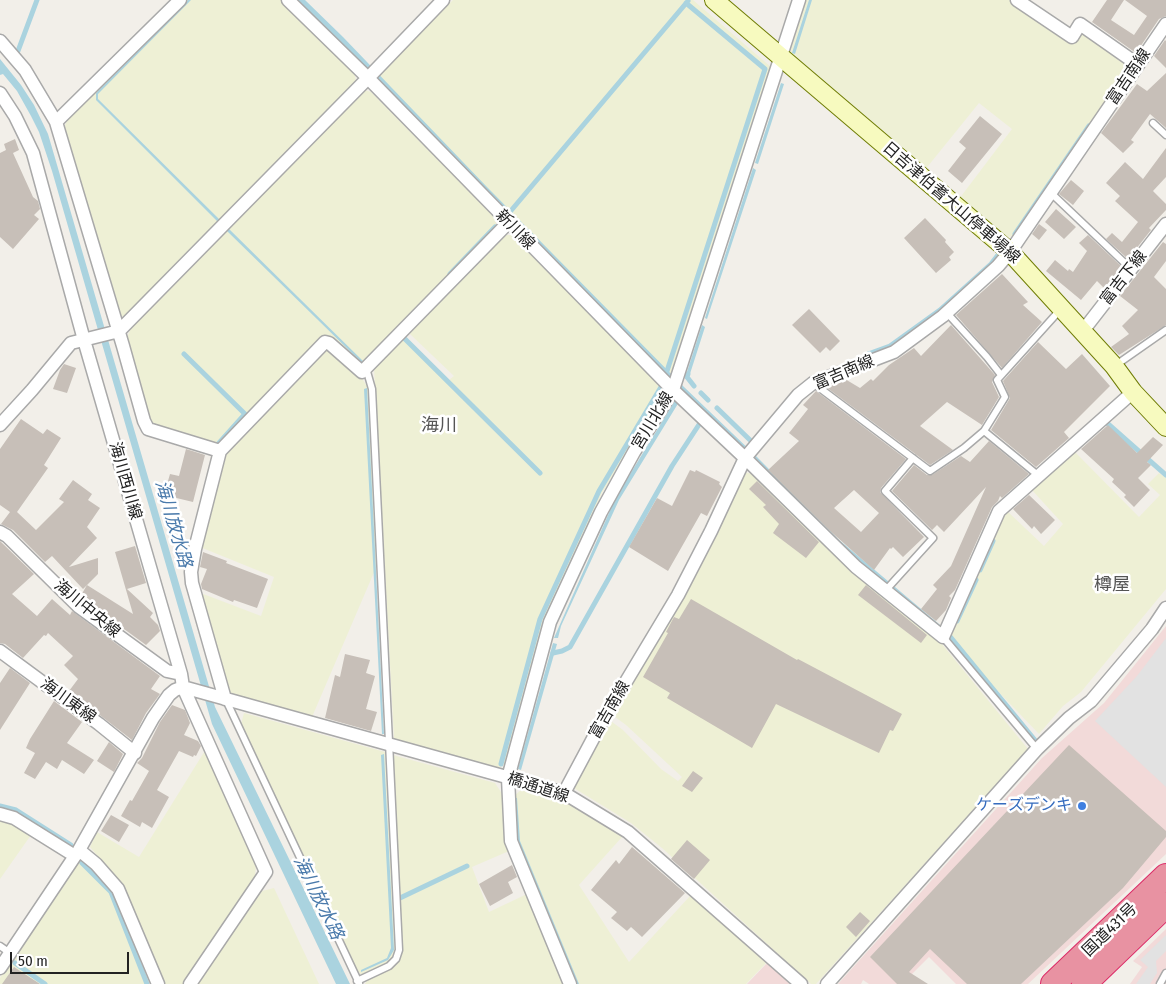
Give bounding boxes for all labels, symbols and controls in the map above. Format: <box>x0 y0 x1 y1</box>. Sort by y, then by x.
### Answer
street label: 富吉南線 <box>1103 45 1155 109</box>
street label: 日吉津伯耆大山停車場線 <box>878 138 1024 268</box>
street label: 新川線 <box>491 206 539 254</box>
street label: 富吉下線 <box>1097 247 1151 309</box>
street label: 富吉南線 <box>811 352 877 394</box>
street label: 宮川北線 <box>628 389 678 453</box>
district label: 海川 <box>421 415 457 437</box>
street label: 海川西川線 <box>105 440 145 522</box>
water label: 海川放水路 <box>150 478 196 570</box>
district label: 樽屋 <box>1094 574 1130 596</box>
street label: 海川中央線 <box>50 576 124 642</box>
street label: 海川東線 <box>36 674 100 728</box>
street label: 富吉南線 <box>586 677 634 743</box>
street label: 橋通道線 <box>505 769 571 807</box>
place label: ケーズデンキ <box>976 796 1072 816</box>
marker: ケーズデンキ <box>1076 800 1088 812</box>
water label: 海川放水路 <box>289 853 347 943</box>
street label: 国道431号 <box>1079 899 1141 961</box>
scale bar <box>12 942 131 974</box>
text: 50 m <box>18 952 48 970</box>

